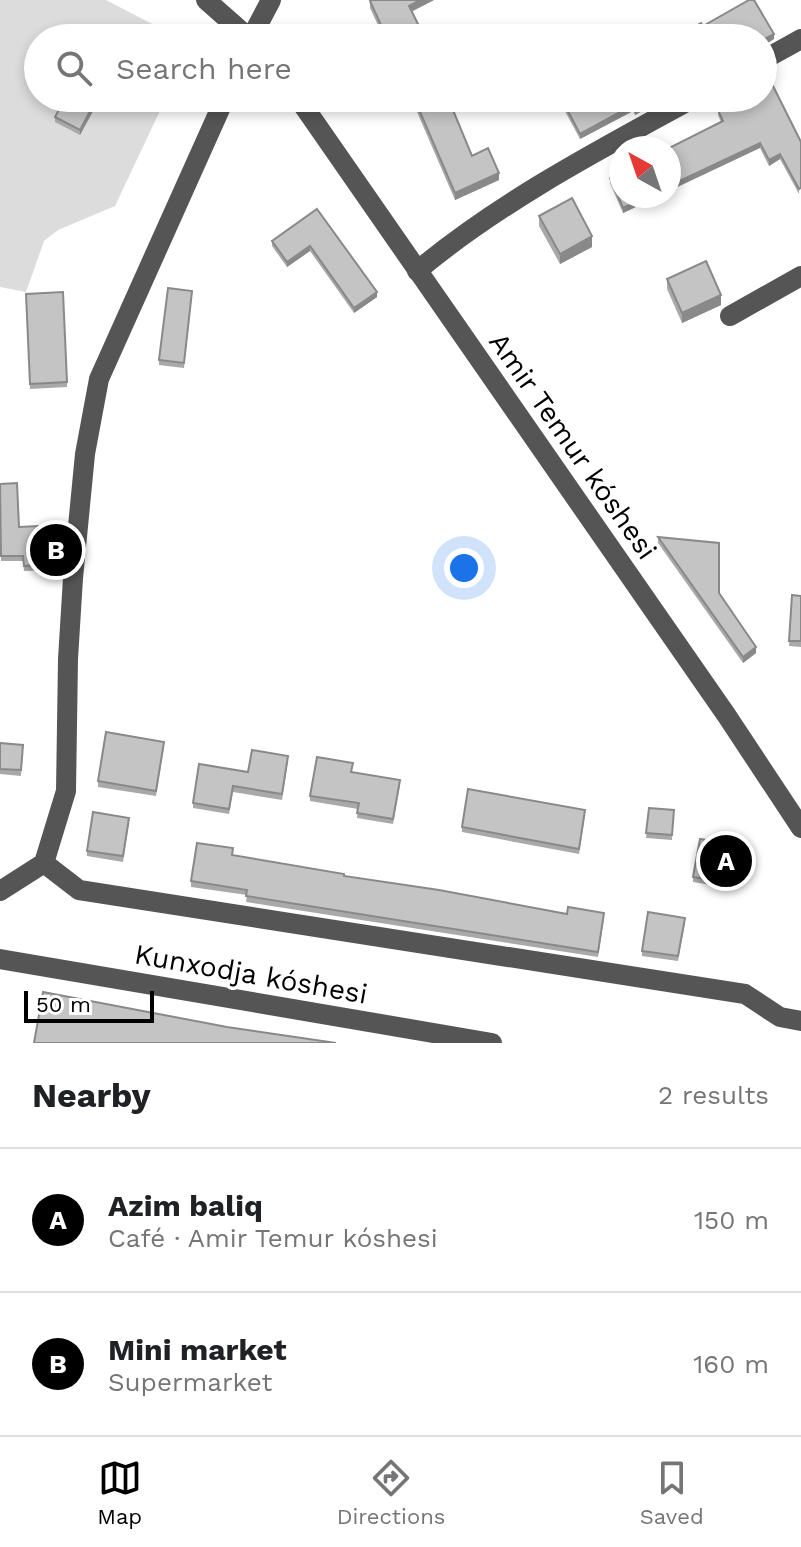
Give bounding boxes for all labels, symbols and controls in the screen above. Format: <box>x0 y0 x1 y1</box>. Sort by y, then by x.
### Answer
search box <box>24 24 777 112</box>
icon: search <box>52 46 96 90</box>
text: Search here <box>116 51 292 86</box>
north arrow <box>609 136 681 208</box>
street label: Amir Temur kóshesi <box>482 326 664 566</box>
pin: B <box>30 520 82 580</box>
your location <box>444 548 484 588</box>
pin: A <box>700 831 752 891</box>
street label: Kunxodja kóshesi <box>132 937 370 1011</box>
scale bar <box>24 987 154 1023</box>
text: 50 m <box>36 992 91 1017</box>
text: Nearby <box>32 1075 151 1115</box>
text: 2 results <box>658 1080 769 1110</box>
text: Azim baliq <box>108 1188 263 1223</box>
text: A <box>49 1205 67 1235</box>
text: 150 m <box>694 1205 769 1235</box>
text: Café · Amir Temur kóshesi <box>108 1223 438 1253</box>
text: Mini market <box>108 1332 287 1367</box>
text: B <box>49 1349 67 1379</box>
text: 160 m <box>693 1349 769 1379</box>
text: Supermarket <box>108 1367 272 1397</box>
tab: Map <box>97 1456 142 1529</box>
tab: Directions <box>337 1456 445 1529</box>
tab: Saved <box>640 1456 704 1529</box>

